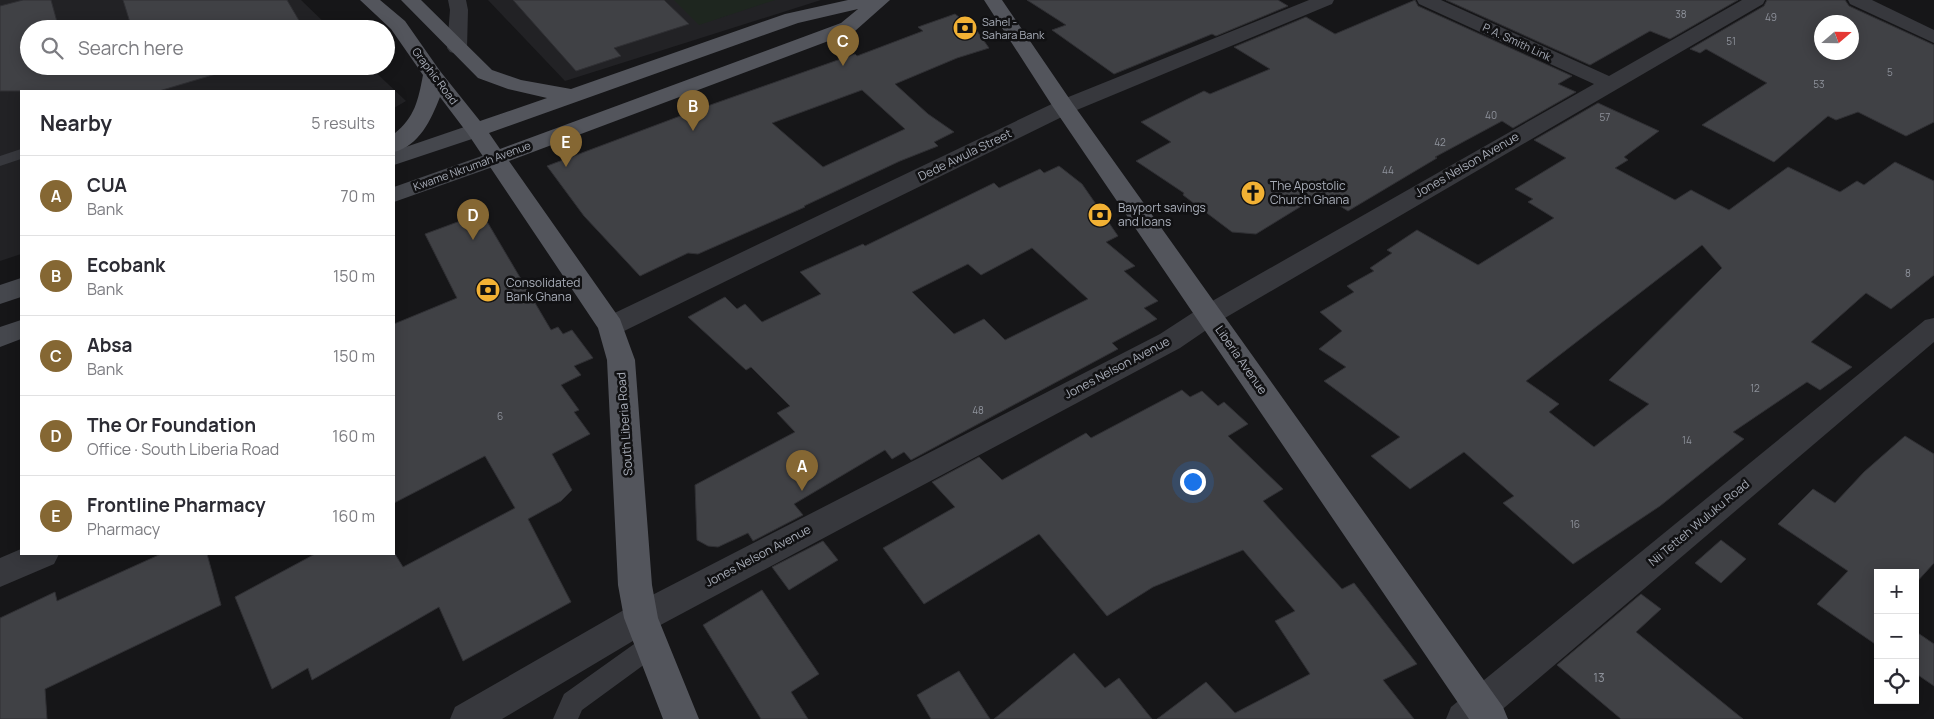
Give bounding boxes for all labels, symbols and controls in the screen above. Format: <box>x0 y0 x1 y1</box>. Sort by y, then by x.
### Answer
house number: 38 <box>1675 7 1687 21</box>
house number: 49 <box>1765 10 1777 24</box>
place label: Sahel - Sahara Bank <box>982 14 1045 42</box>
bank icon: Sahel - Sahara Bank <box>952 15 978 41</box>
north arrow <box>1814 15 1859 60</box>
street label: P. A. Smith Link <box>1481 19 1554 64</box>
search box <box>20 20 395 75</box>
pin: C <box>827 25 859 66</box>
icon: search <box>38 34 66 62</box>
house number: 51 <box>1726 34 1736 48</box>
text: Search here <box>78 35 184 61</box>
street label: Graphic Road <box>409 44 462 107</box>
house number: 5 <box>1887 65 1893 79</box>
house number: 53 <box>1813 77 1825 91</box>
pin: B <box>677 90 709 131</box>
house number: 40 <box>1485 108 1497 122</box>
text: Nearby <box>40 109 112 137</box>
house number: 57 <box>1600 110 1610 124</box>
text: 5 results <box>311 112 375 134</box>
street label: Dede Awula Street <box>915 124 1015 185</box>
pin: E <box>550 126 582 167</box>
street label: Jones Nelson Avenue <box>1412 128 1522 201</box>
house number: 42 <box>1434 135 1446 149</box>
street label: Kwame Nkrumah Avenue <box>411 137 533 194</box>
house number: 44 <box>1382 163 1394 177</box>
text: CUA <box>87 172 127 198</box>
place label: The Apostolic Church Ghana <box>1270 177 1349 208</box>
church icon: The Apostolic Church Ghana <box>1240 180 1266 206</box>
text: A <box>51 185 61 207</box>
text: 70 m <box>340 185 375 207</box>
text: Bank <box>87 198 123 220</box>
pin: D <box>457 199 489 240</box>
place label: Bayport savings and loans <box>1118 199 1206 230</box>
bank icon: Bayport savings and loans <box>1087 202 1113 228</box>
text: Ecobank <box>87 252 165 278</box>
text: B <box>51 265 61 287</box>
text: 150 m <box>333 265 375 287</box>
house number: 8 <box>1905 266 1911 280</box>
place label: Consolidated Bank Ghana <box>506 274 580 305</box>
bank icon: Consolidated Bank Ghana <box>475 277 501 303</box>
text: Bank <box>87 278 123 300</box>
street label: Liberia Avenue <box>1211 322 1271 397</box>
text: Absa <box>87 332 132 358</box>
street label: Jones Nelson Avenue <box>1061 332 1173 403</box>
text: C <box>50 345 62 367</box>
text: 150 m <box>333 345 375 367</box>
text: Bank <box>87 358 123 380</box>
street label: South Liberia Road <box>612 372 637 476</box>
house number: 12 <box>1750 381 1760 395</box>
house number: 48 <box>972 403 984 417</box>
house number: 6 <box>497 409 503 423</box>
text: The Or Foundation <box>87 412 256 438</box>
text: D <box>50 425 62 447</box>
text: 160 m <box>332 425 375 447</box>
house number: 14 <box>1682 433 1692 447</box>
text: Office · South Liberia Road <box>87 438 279 460</box>
pin: A <box>786 450 818 491</box>
your location <box>1180 469 1206 495</box>
street label: Nii Tetteh Wuluku Road <box>1645 475 1753 570</box>
text: Frontline Pharmacy <box>87 492 266 518</box>
text: E <box>51 505 61 527</box>
text: 160 m <box>332 505 375 527</box>
house number: 16 <box>1570 517 1580 531</box>
text: Pharmacy <box>87 518 160 540</box>
street label: Jones Nelson Avenue <box>702 520 814 591</box>
map controls <box>1874 569 1919 704</box>
button: + <box>1874 569 1919 614</box>
button: − <box>1874 614 1919 659</box>
button: locate <box>1874 659 1919 704</box>
house number: 13 <box>1593 669 1605 686</box>

